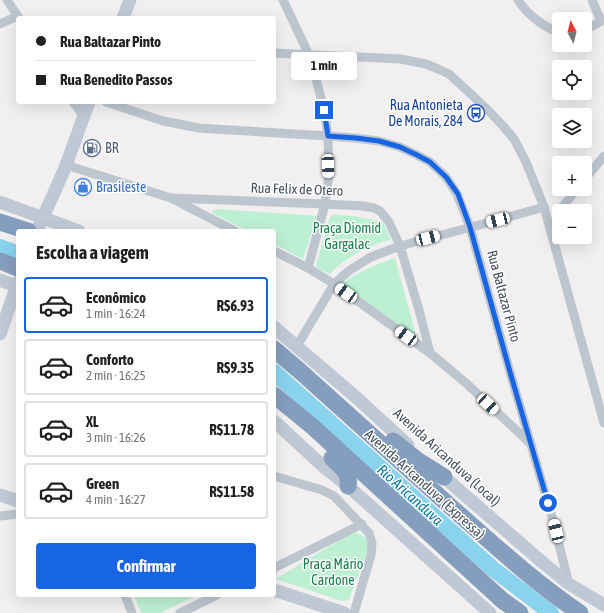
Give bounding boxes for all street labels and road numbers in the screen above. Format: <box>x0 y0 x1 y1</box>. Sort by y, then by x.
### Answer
street label: Rua Felix de Otero <box>251 179 343 199</box>
street label: Rua Baltazar Pinto <box>484 248 524 344</box>
street label: Avenida Aricanduva (Local) <box>390 405 504 509</box>
street label: Avenida Aricanduva (Expressa) <box>362 426 488 542</box>

